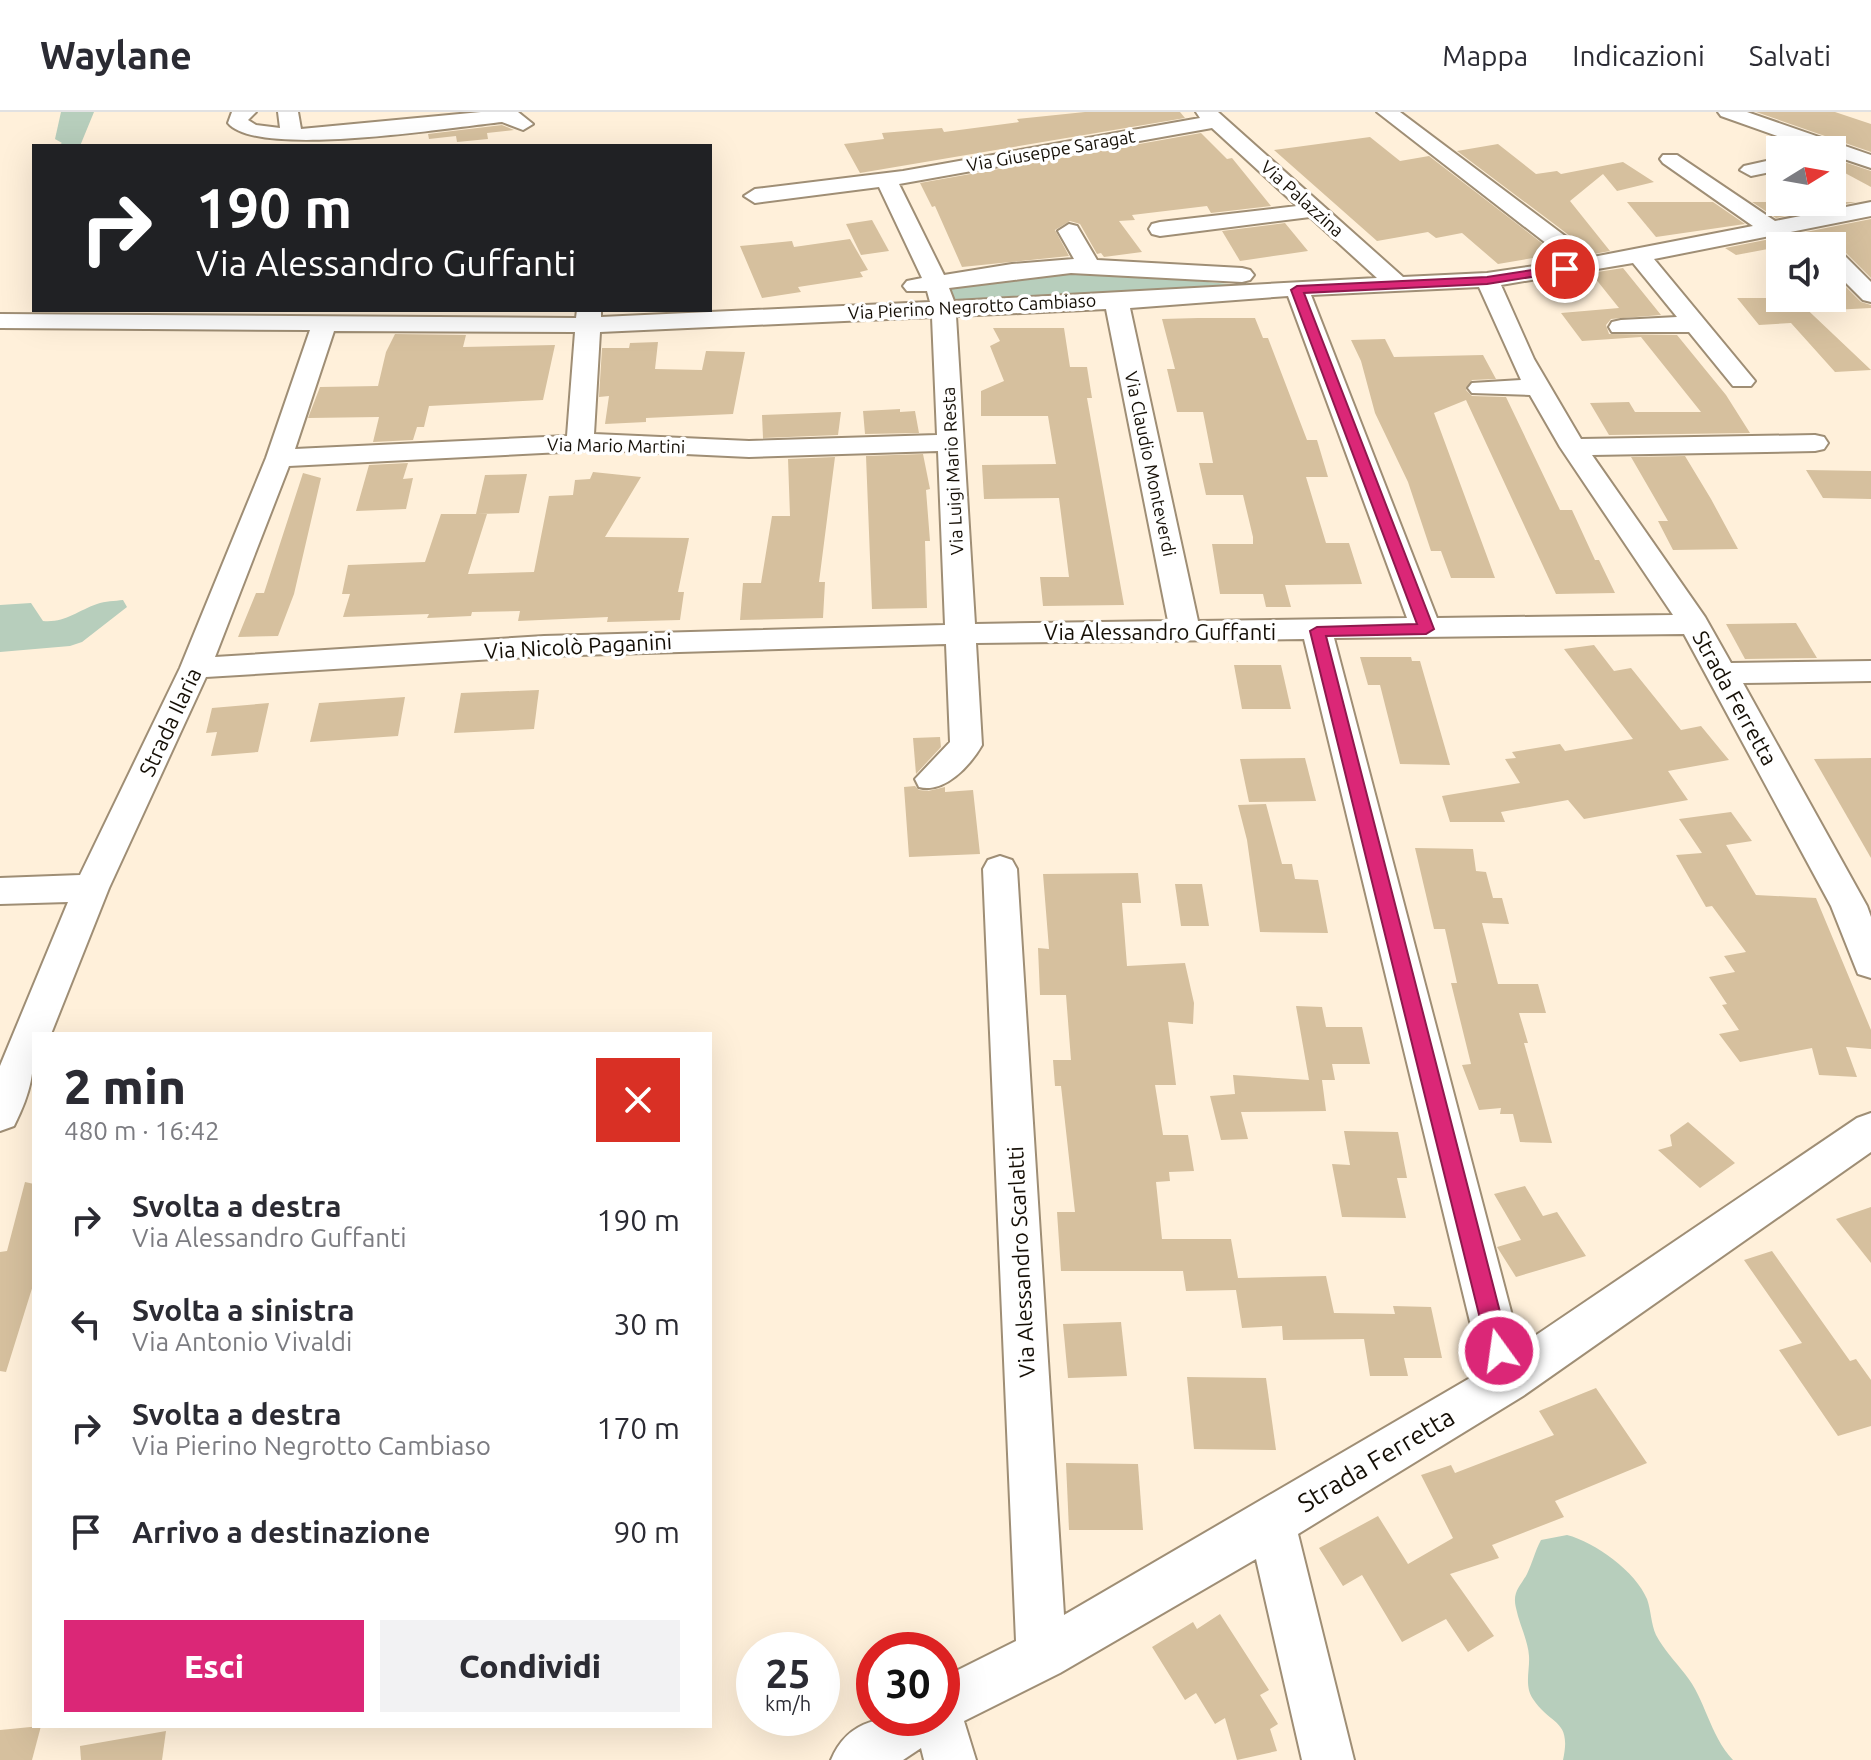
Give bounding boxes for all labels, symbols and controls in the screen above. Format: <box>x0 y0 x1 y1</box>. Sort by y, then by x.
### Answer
text: Waylane <box>40 34 192 76</box>
text: Mappa <box>1442 40 1528 71</box>
text: Indicazioni <box>1572 40 1705 71</box>
text: Salvati <box>1749 40 1831 71</box>
street label: Via Giuseppe Saragat <box>965 125 1137 175</box>
north arrow <box>1766 136 1846 216</box>
map controls <box>1766 136 1846 312</box>
street label: Via Palazzina <box>1257 156 1348 241</box>
icon: right <box>64 176 168 280</box>
text: 190 m <box>196 176 352 239</box>
button: sound <box>1766 232 1846 312</box>
pin <box>1531 235 1599 303</box>
text: Via Alessandro Guffanti <box>196 242 576 283</box>
icon: arrive <box>1543 247 1587 291</box>
street label: Via Pierino Negrotto Cambiaso <box>847 290 1097 322</box>
street label: Via Claudio Monteverdi <box>1122 370 1180 558</box>
street label: Via Luigi Mario Resta <box>938 386 966 556</box>
street label: Via Mario Martini <box>547 434 685 456</box>
street label: Via Alessandro Guffanti <box>1044 619 1276 644</box>
street label: Strada Ferretta <box>1688 626 1783 769</box>
street label: Via Nicolò Paganini <box>483 628 673 663</box>
street label: Strada Ilaria <box>134 664 206 780</box>
button: close <box>596 1058 680 1142</box>
text: 2 min <box>64 1059 186 1113</box>
text: 480 m · 16:42 <box>64 1116 220 1145</box>
street label: Via Alessandro Scarlatti <box>1002 1146 1039 1378</box>
text: Svolta a destra <box>132 1189 341 1223</box>
icon: right <box>64 1198 108 1242</box>
text: 190 m <box>596 1203 680 1237</box>
text: Via Alessandro Guffanti <box>132 1223 407 1252</box>
text: Svolta a sinistra <box>132 1293 355 1327</box>
icon: left <box>64 1302 108 1346</box>
text: 30 m <box>613 1307 680 1341</box>
position arrow <box>1457 1309 1541 1393</box>
text: Via Antonio Vivaldi <box>132 1327 352 1356</box>
text: Svolta a destra <box>132 1397 341 1431</box>
street label: Strada Ferretta <box>1292 1401 1459 1518</box>
icon: right <box>64 1406 108 1450</box>
text: 170 m <box>596 1411 680 1445</box>
text: Via Pierino Negrotto Cambiaso <box>132 1431 491 1460</box>
icon: arrive <box>64 1510 108 1554</box>
text: Arrivo a destinazione <box>132 1515 430 1549</box>
text: 90 m <box>613 1515 680 1549</box>
button: Esci <box>64 1620 364 1712</box>
button: Condividi <box>380 1620 680 1712</box>
speed limit sign: 30 <box>856 1632 960 1736</box>
text: 25 <box>765 1651 811 1696</box>
text: km/h <box>765 1692 811 1715</box>

